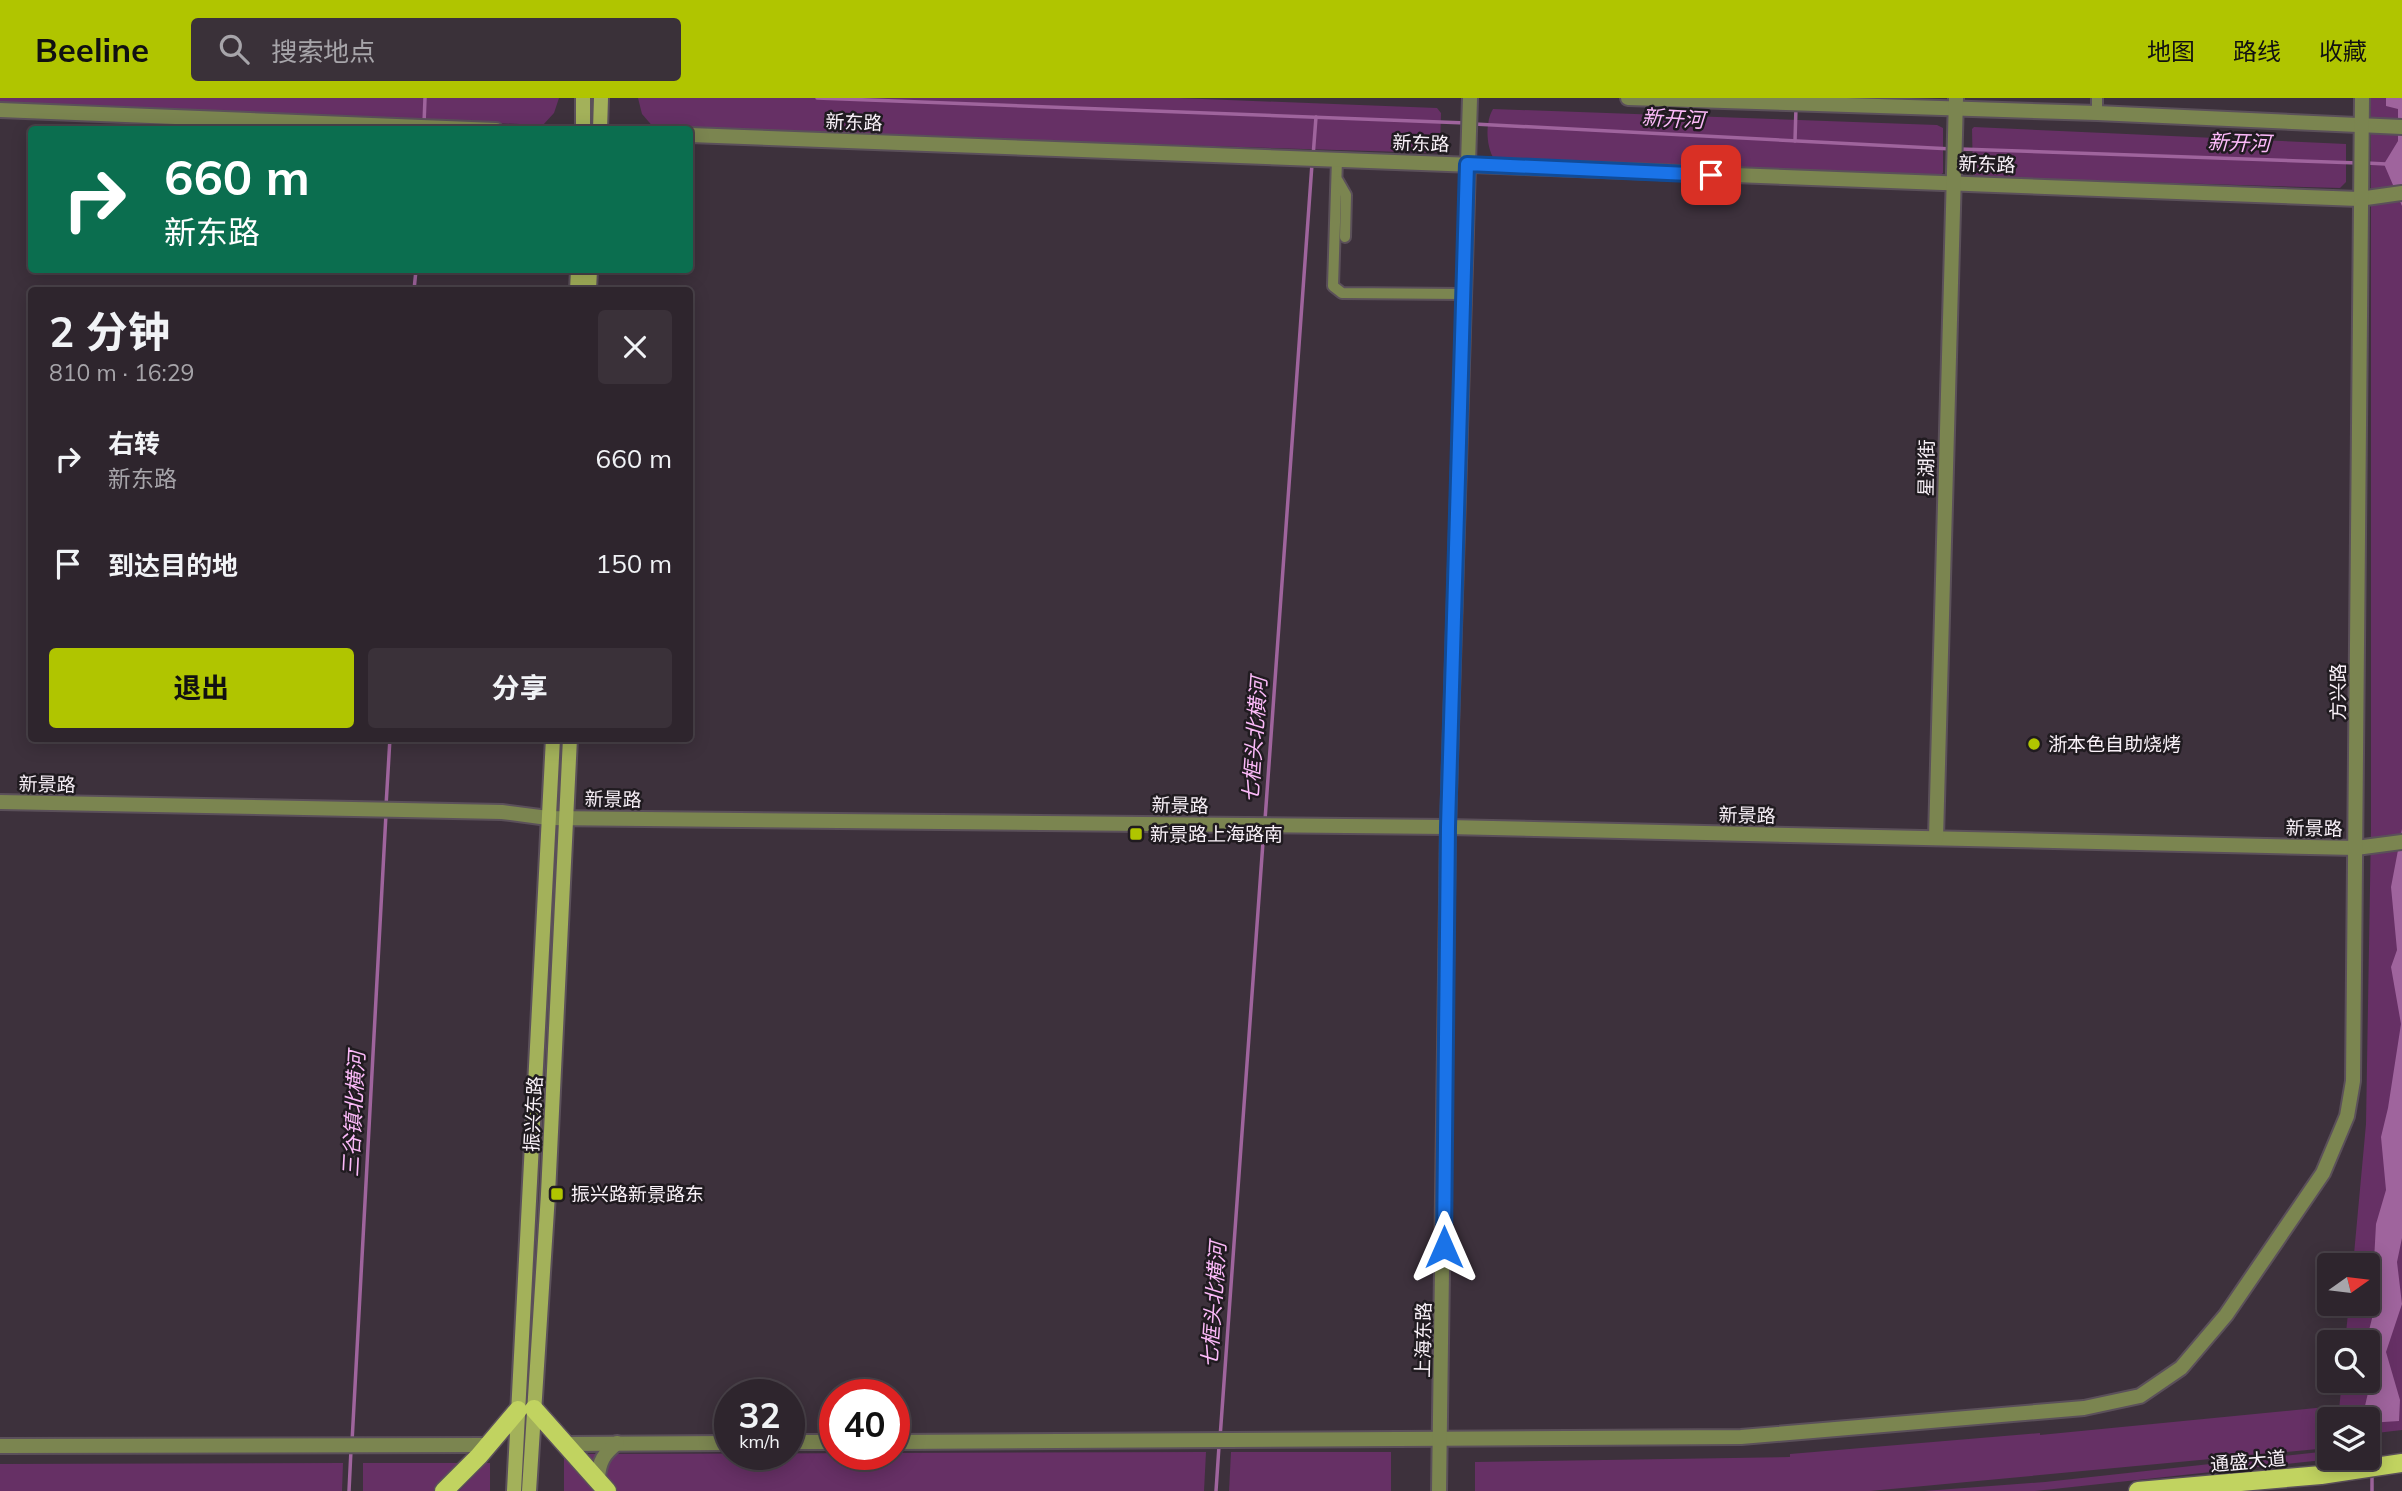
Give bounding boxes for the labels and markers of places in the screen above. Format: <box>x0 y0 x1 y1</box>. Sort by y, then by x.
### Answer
pin <box>1681 145 1741 205</box>
place label: 浙本色自助烧烤 <box>2048 732 2181 756</box>
marker: 浙本色自助烧烤 <box>2026 736 2042 752</box>
place label: 新景路上海路南 <box>1150 822 1283 846</box>
marker: 新景路上海路南 <box>1128 826 1144 842</box>
place label: 振兴路新景路东 <box>571 1182 704 1206</box>
marker: 振兴路新景路东 <box>549 1186 565 1202</box>

